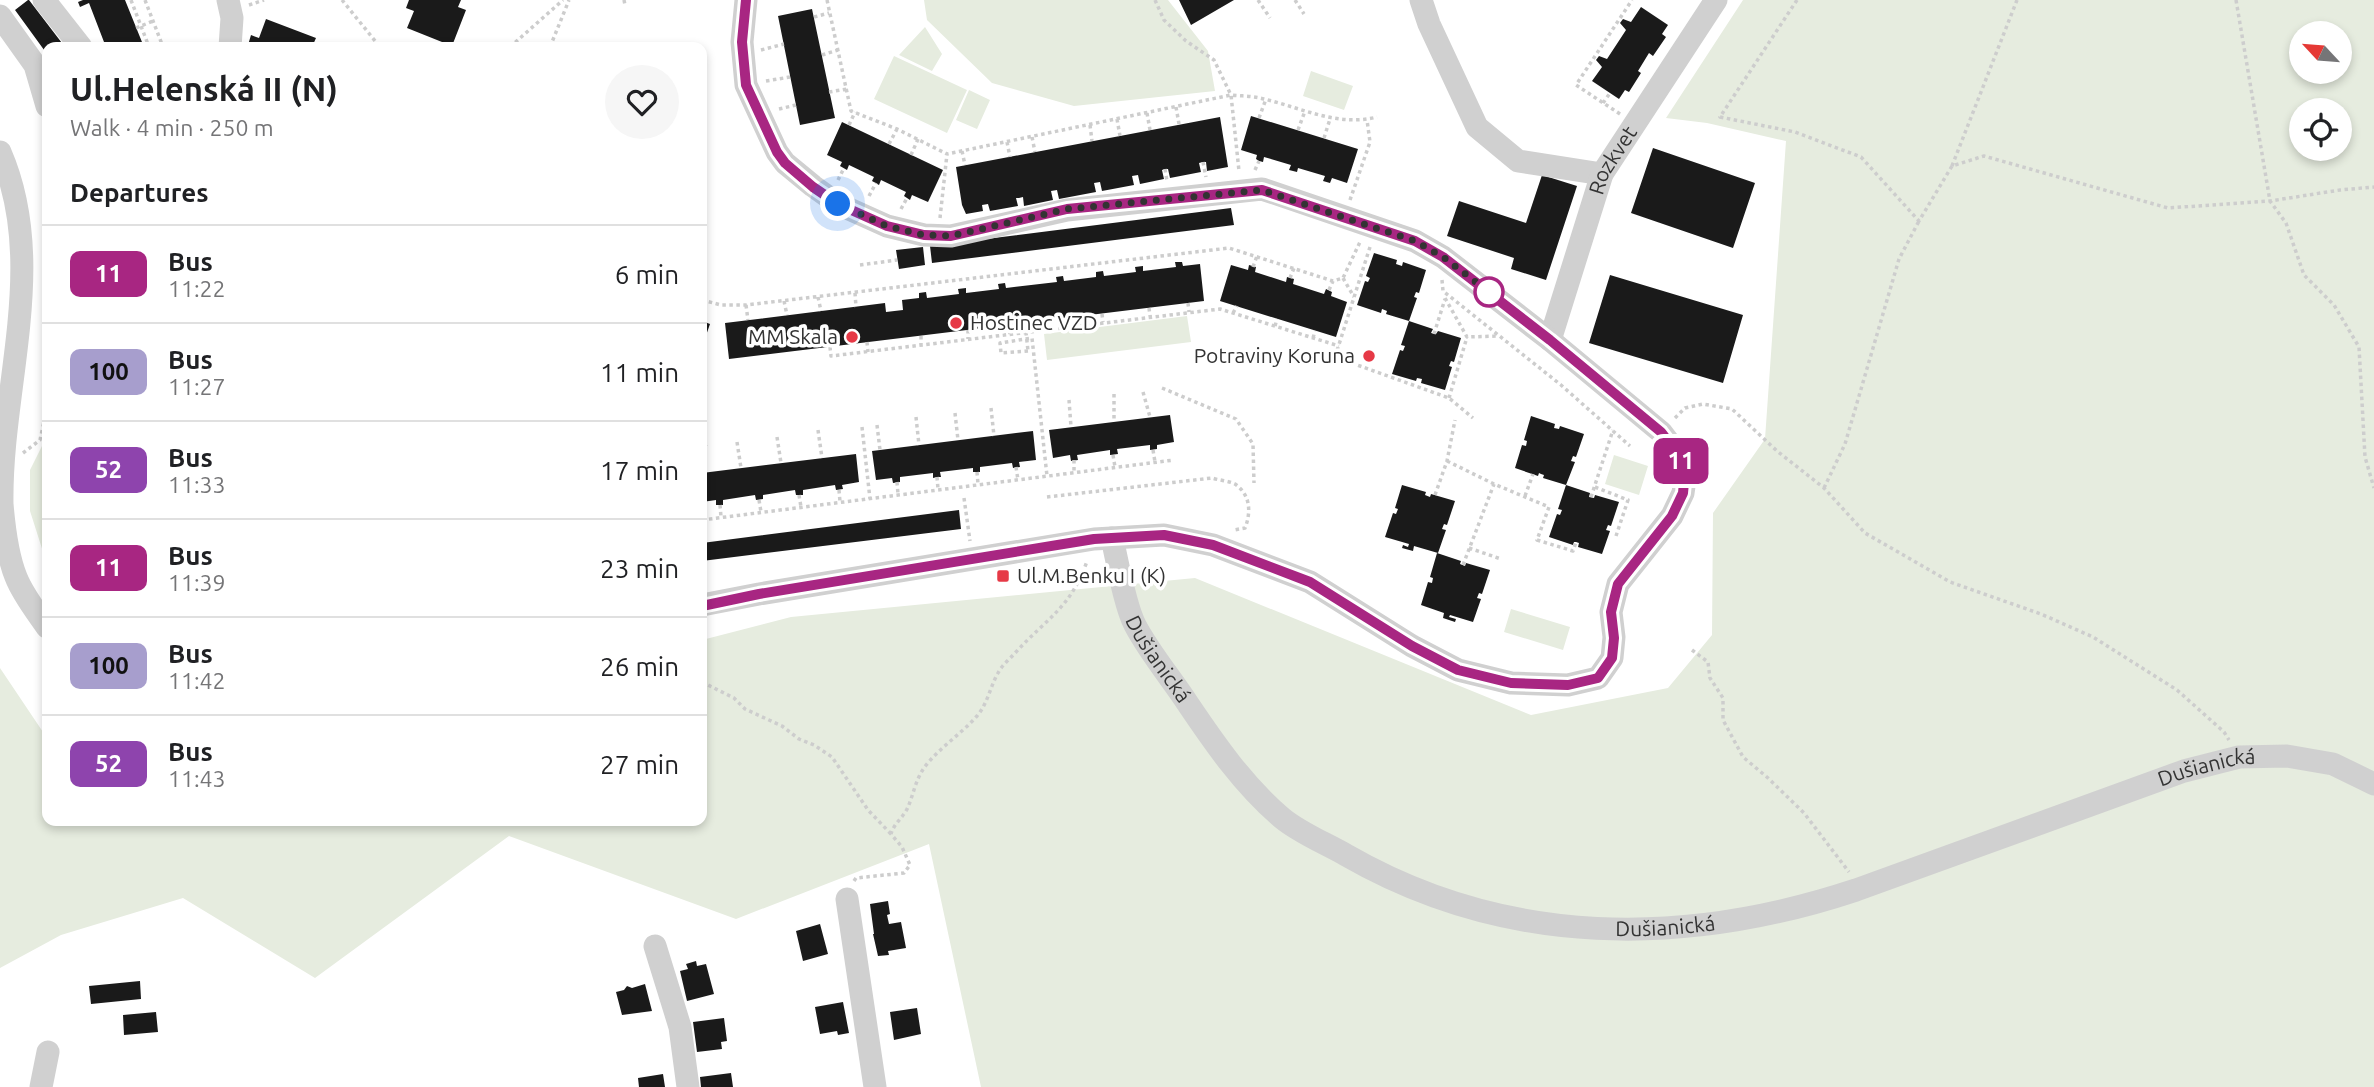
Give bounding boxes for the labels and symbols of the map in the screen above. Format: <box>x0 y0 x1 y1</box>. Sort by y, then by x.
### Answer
north arrow <box>2289 21 2352 84</box>
street label: Rozkvet <box>1583 121 1641 197</box>
your location <box>820 186 855 221</box>
unlabelled marker <box>1474 277 1504 307</box>
place label: Hostinec VZD <box>970 310 1098 334</box>
marker: Hostinec VZD <box>948 315 964 331</box>
place label: MM Skala <box>748 324 838 348</box>
marker: MM Skala <box>844 329 860 345</box>
place label: Potraviny Koruna <box>1194 343 1355 367</box>
marker: Potraviny Koruna <box>1361 348 1377 364</box>
line badge: 11 <box>1650 438 1712 484</box>
place label: Ul.M.Benku I (K) <box>1017 563 1166 587</box>
marker: Ul.M.Benku I (K) <box>995 568 1011 584</box>
street label: Dušianická <box>1121 611 1196 707</box>
street label: Dušianická <box>2154 744 2256 791</box>
street label: Dušianická <box>1615 910 1717 940</box>

